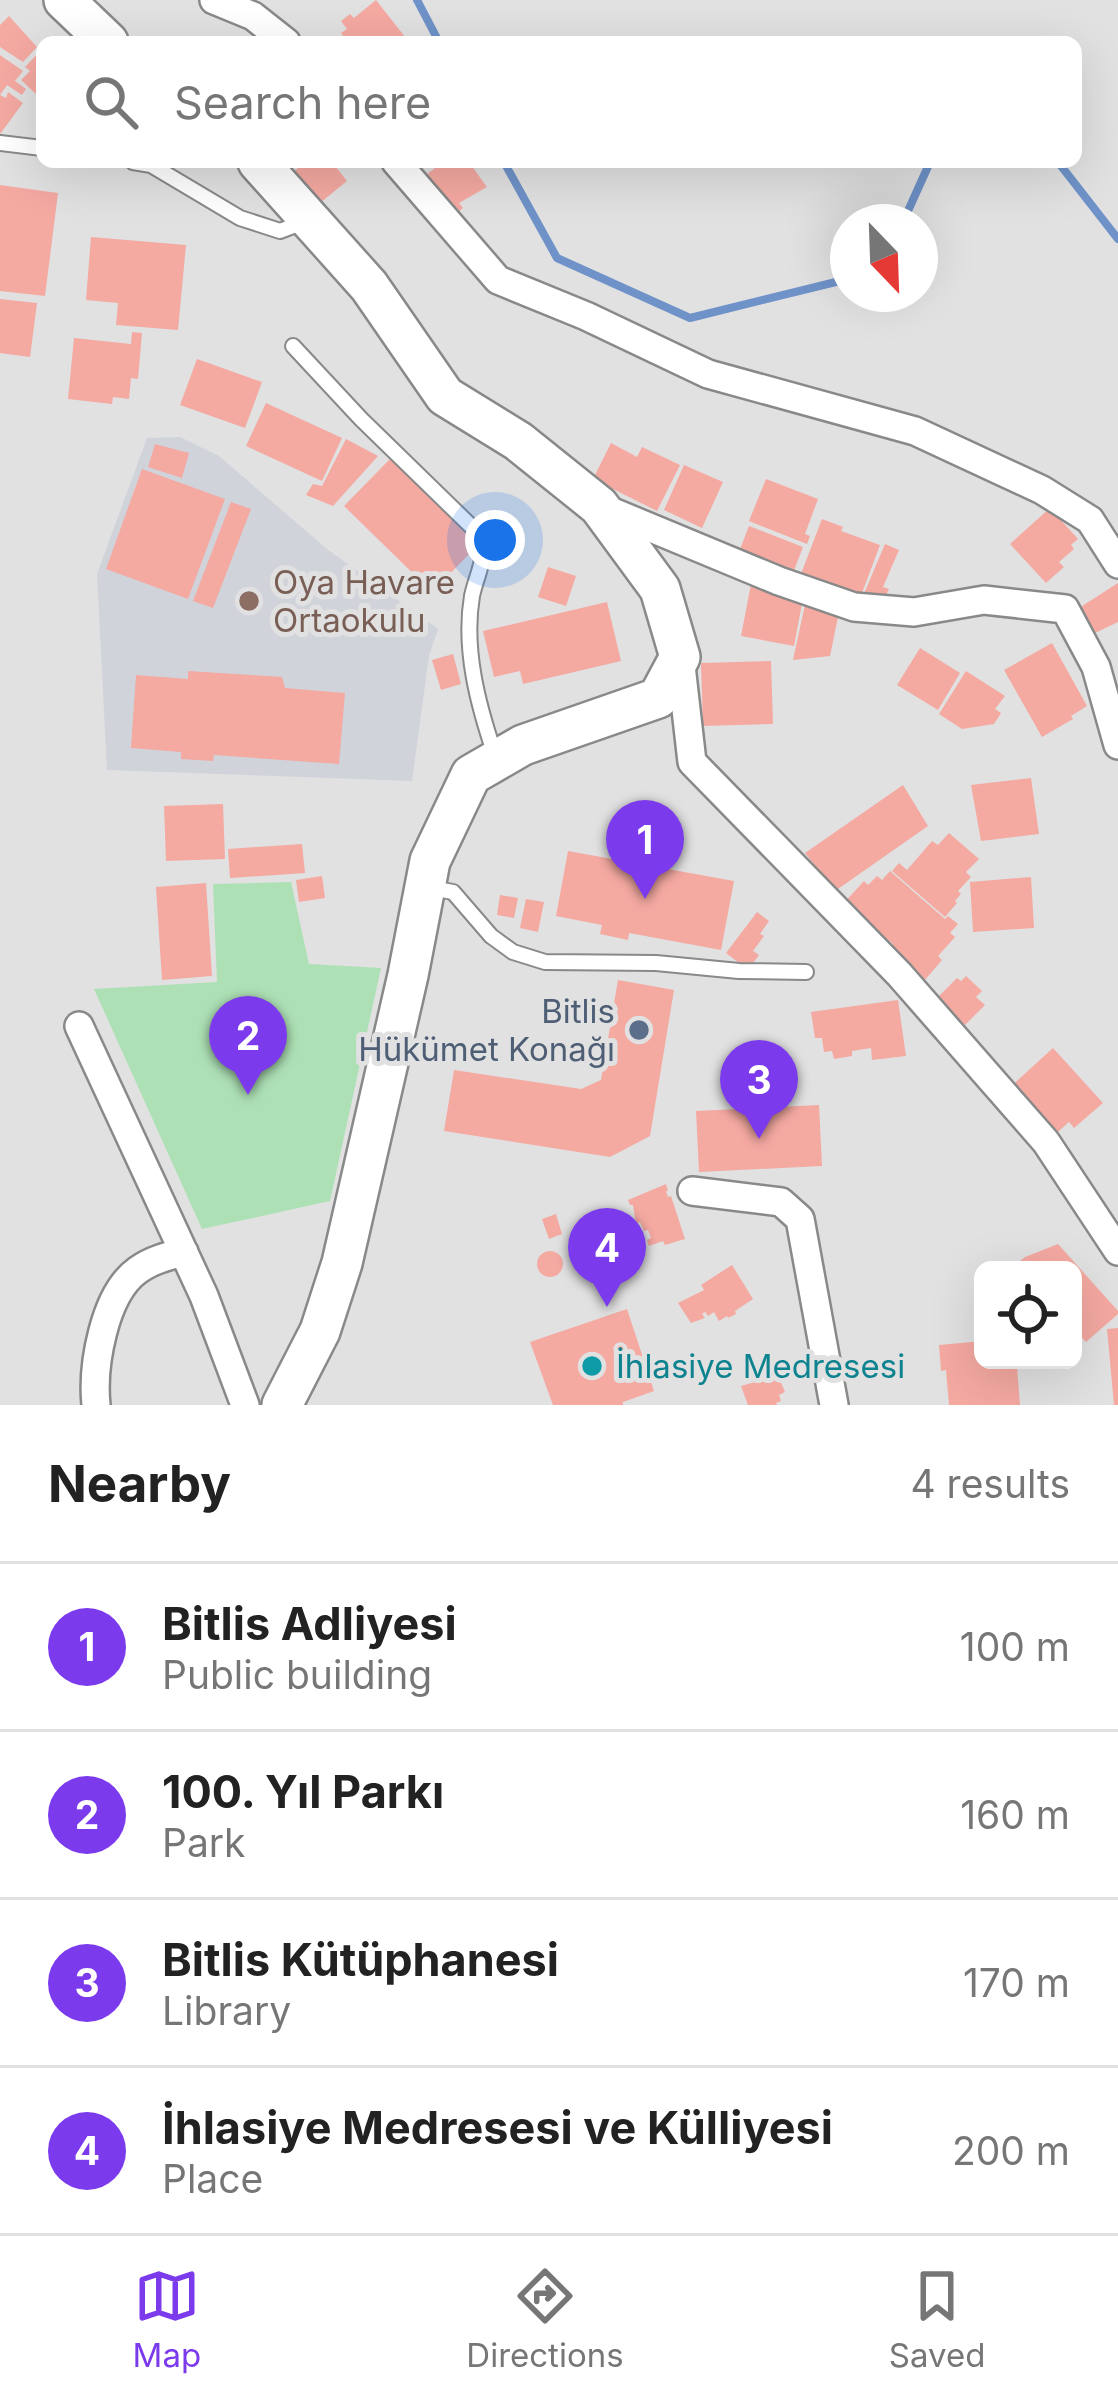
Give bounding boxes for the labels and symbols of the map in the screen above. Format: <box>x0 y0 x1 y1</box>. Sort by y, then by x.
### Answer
north arrow <box>830 204 938 312</box>
your location <box>465 510 525 570</box>
place label: Oya Havare Ortaokulu <box>273 562 455 640</box>
marker: Oya Havare Ortaokulu <box>236 588 262 614</box>
pin: 1 <box>606 800 684 899</box>
place label: Bitlis Hükümet Konağı <box>358 991 615 1069</box>
pin: 2 <box>209 996 287 1095</box>
marker: Bitlis Hükümet Konağı <box>626 1017 652 1043</box>
pin: 3 <box>720 1040 798 1139</box>
pin: 4 <box>568 1208 646 1307</box>
place label: İhlasiye Medresesi <box>616 1346 905 1386</box>
marker: İhlasiye Medresesi <box>579 1353 605 1379</box>

